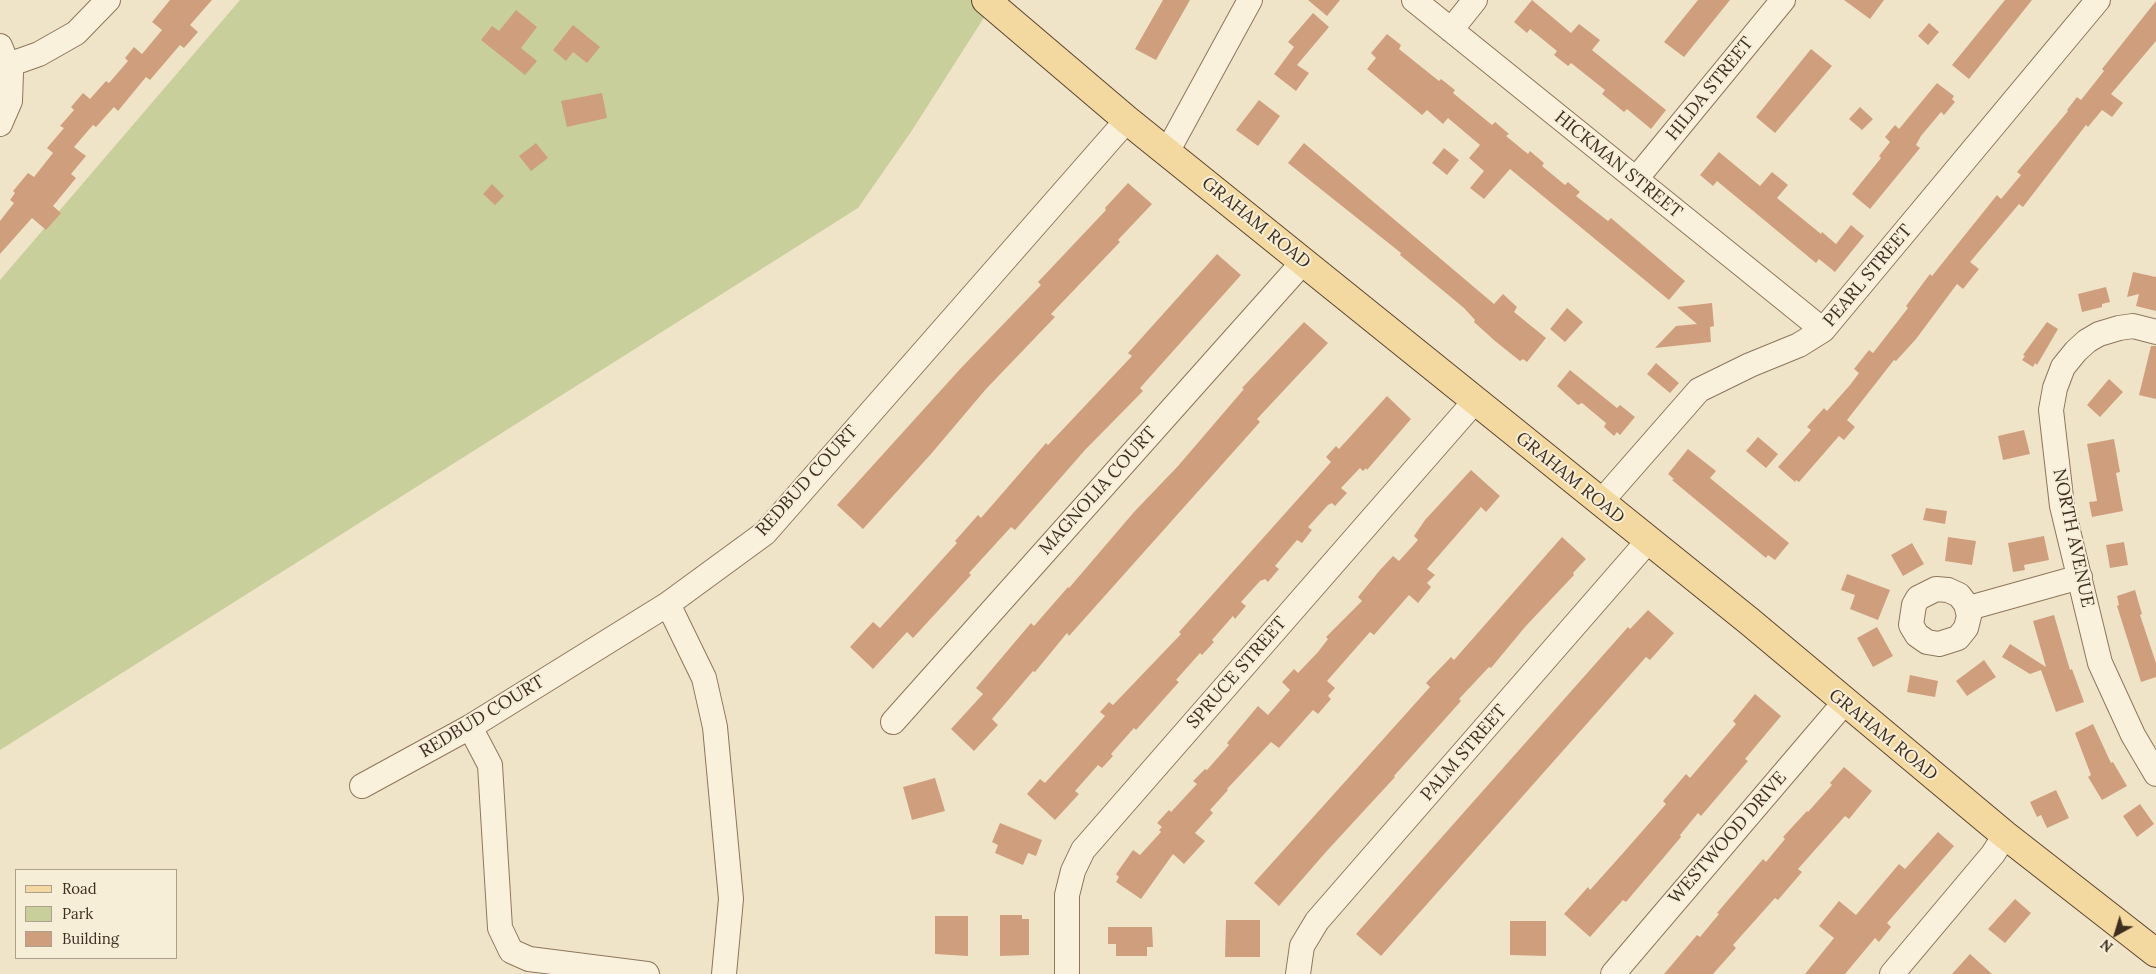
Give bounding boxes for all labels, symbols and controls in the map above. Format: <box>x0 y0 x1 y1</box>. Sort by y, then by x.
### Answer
street label: HILDA STREET <box>1662 33 1758 145</box>
street label: HICKMAN STREET <box>1550 107 1686 223</box>
street label: GRAHAM ROAD <box>1197 173 1315 273</box>
street label: PEARL STREET <box>1819 221 1917 331</box>
street label: REDBUD COURT <box>752 421 862 541</box>
street label: MAGNOLIA COURT <box>1035 423 1161 559</box>
street label: GRAHAM ROAD <box>1511 428 1629 528</box>
street label: NORTH AVENUE <box>2048 467 2098 609</box>
street label: SPRUCE STREET <box>1183 613 1291 733</box>
street label: REDBUD COURT <box>416 671 548 763</box>
street label: GRAHAM ROAD <box>1824 685 1942 785</box>
street label: PALM STREET <box>1416 701 1512 805</box>
street label: WESTWOOD DRIVE <box>1665 767 1791 909</box>
legend <box>15 869 178 959</box>
text: Road <box>62 879 97 898</box>
text: Park <box>62 904 93 923</box>
north arrow <box>2091 909 2141 959</box>
text: Building <box>62 929 119 948</box>
text: N <box>2097 935 2116 956</box>

